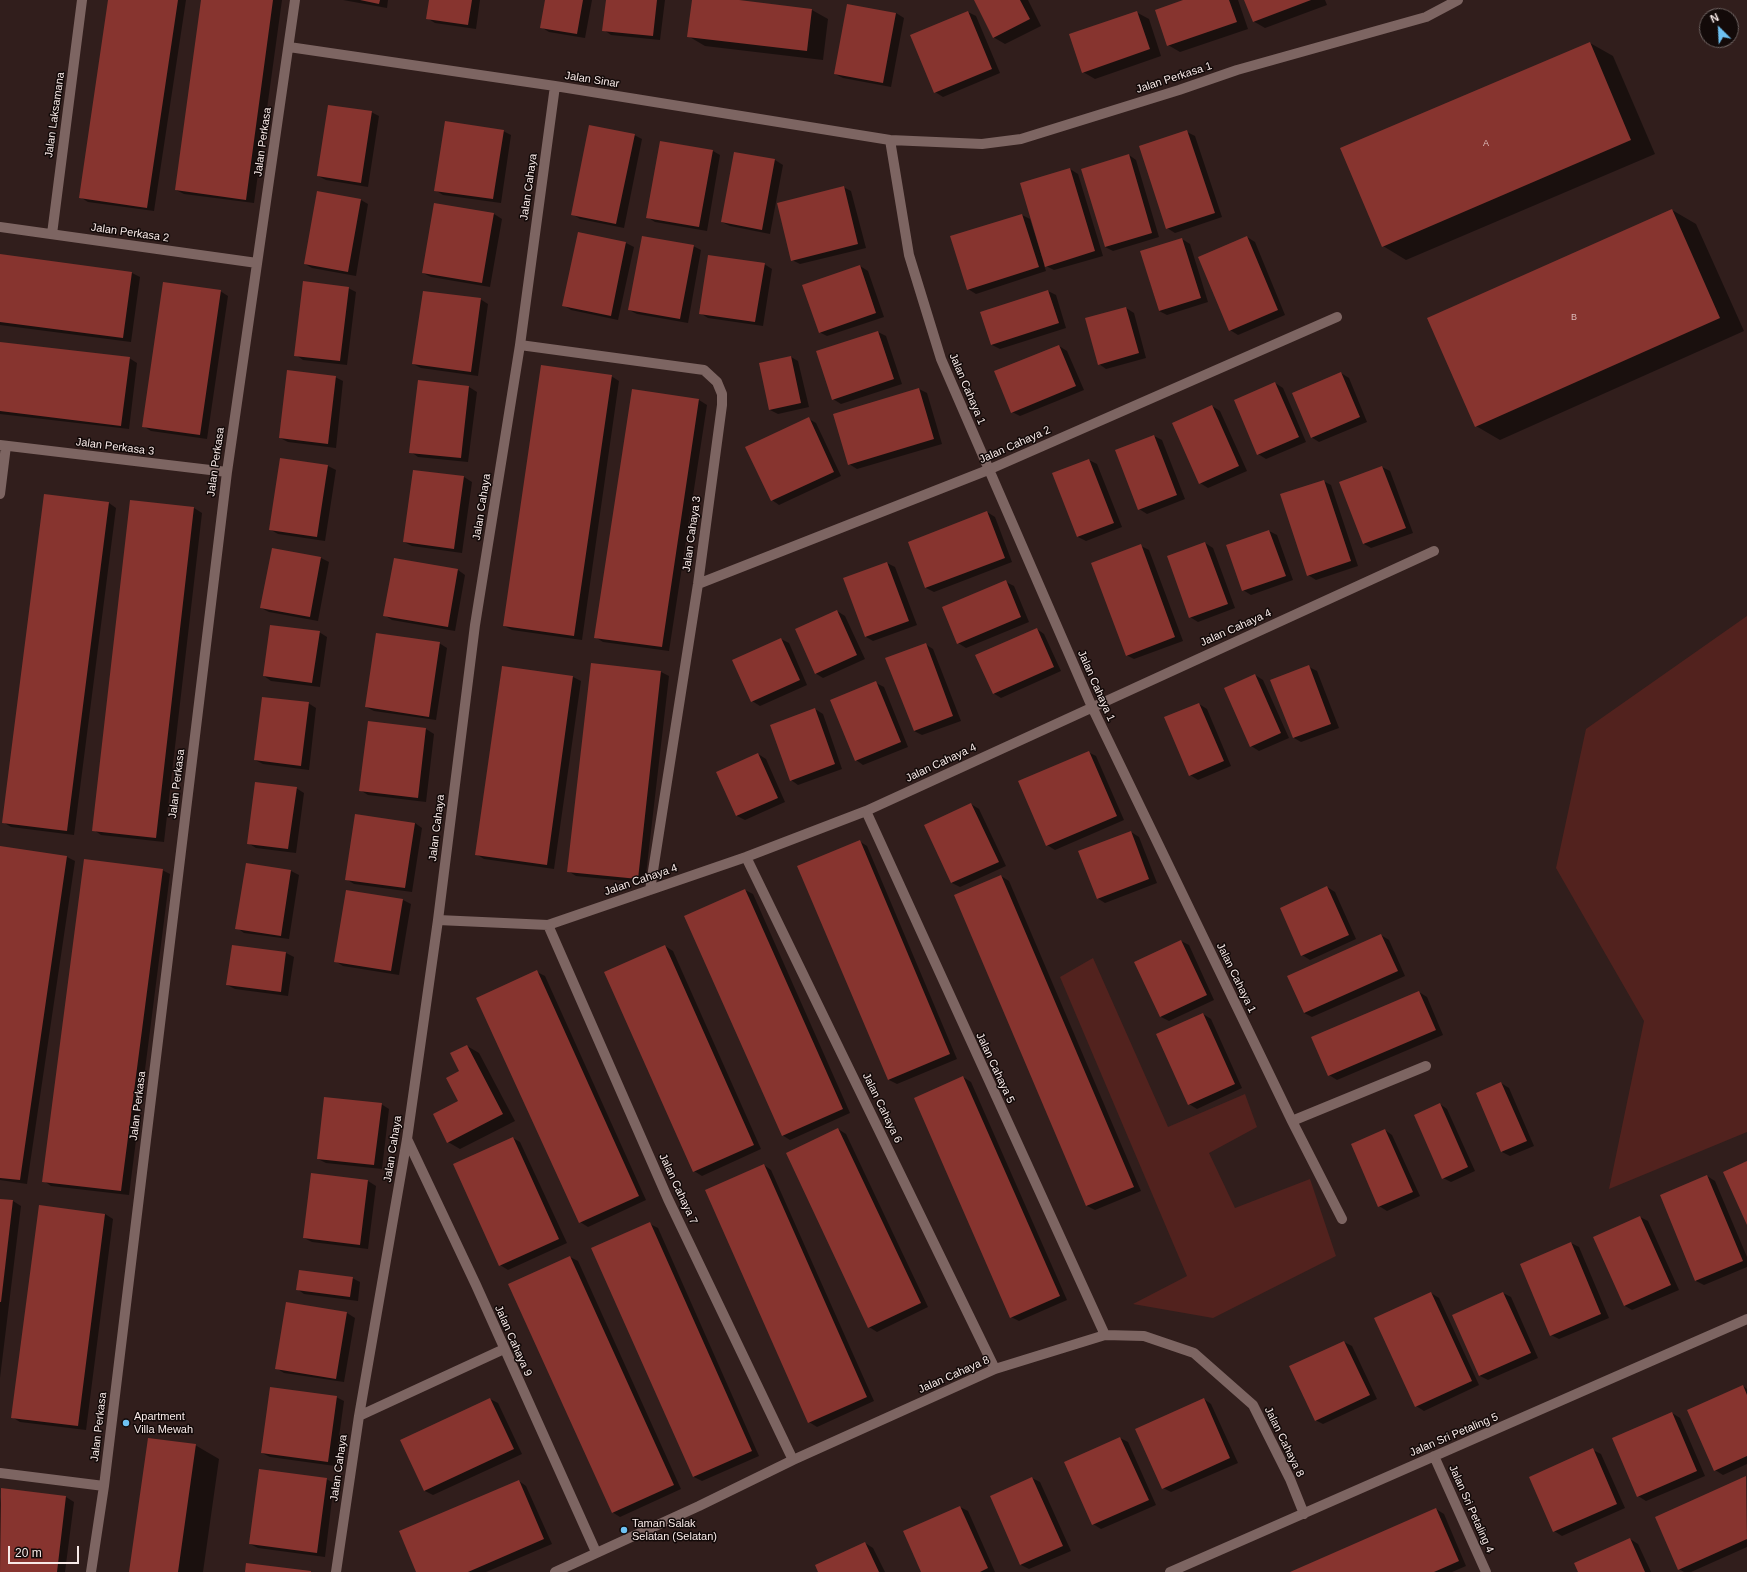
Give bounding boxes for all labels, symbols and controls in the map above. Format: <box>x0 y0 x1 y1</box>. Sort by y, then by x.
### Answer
north arrow <box>1699 8 1739 48</box>
text: N <box>1708 11 1721 25</box>
street label: Jalan Perkasa 1 <box>1134 60 1214 96</box>
street label: Jalan Sinar <box>564 69 620 91</box>
street label: Jalan Laksamana <box>42 71 68 159</box>
street label: Jalan Perkasa <box>252 107 274 177</box>
house number: A <box>1483 139 1489 149</box>
street label: Jalan Cahaya <box>518 153 540 221</box>
street label: Jalan Perkasa 2 <box>90 221 170 245</box>
house number: B <box>1571 313 1577 323</box>
street label: Jalan Cahaya 1 <box>946 351 988 427</box>
street label: Jalan Cahaya 2 <box>977 423 1053 467</box>
street label: Jalan Perkasa <box>205 427 227 497</box>
street label: Jalan Perkasa 3 <box>75 436 155 458</box>
street label: Jalan Cahaya <box>470 473 494 541</box>
street label: Jalan Cahaya 3 <box>680 495 704 573</box>
street label: Jalan Cahaya 4 <box>1198 606 1274 650</box>
street label: Jalan Cahaya 1 <box>1074 648 1118 724</box>
street label: Jalan Cahaya 4 <box>904 741 978 785</box>
street label: Jalan Perkasa <box>166 749 188 819</box>
street label: Jalan Cahaya <box>426 794 448 862</box>
street label: Jalan Cahaya 4 <box>603 861 679 899</box>
street label: Jalan Cahaya 1 <box>1213 941 1259 1015</box>
street label: Jalan Cahaya 5 <box>973 1031 1017 1105</box>
street label: Jalan Perkasa <box>127 1071 149 1141</box>
street label: Jalan Cahaya 6 <box>859 1071 905 1145</box>
street label: Jalan Cahaya <box>381 1115 405 1183</box>
street label: Jalan Cahaya 7 <box>656 1152 700 1226</box>
street label: Jalan Cahaya 9 <box>491 1303 535 1379</box>
street label: Jalan Cahaya 8 <box>916 1353 992 1397</box>
street label: Jalan Perkasa <box>88 1392 110 1462</box>
street label: Jalan Cahaya 8 <box>1261 1405 1307 1479</box>
place label: Apartment Villa Mewah <box>134 1410 193 1436</box>
street label: Jalan Sri Petaling 5 <box>1408 1410 1500 1460</box>
marker: Apartment Villa Mewah <box>121 1418 131 1428</box>
street label: Jalan Cahaya <box>328 1434 350 1502</box>
street label: Jalan Sri Petaling 4 <box>1446 1463 1496 1555</box>
place label: Taman Salak Selatan (Selatan) <box>632 1517 717 1543</box>
marker: Taman Salak Selatan (Selatan) <box>619 1525 629 1535</box>
scale bar <box>10 1538 81 1564</box>
text: 20 m <box>15 1546 42 1560</box>

